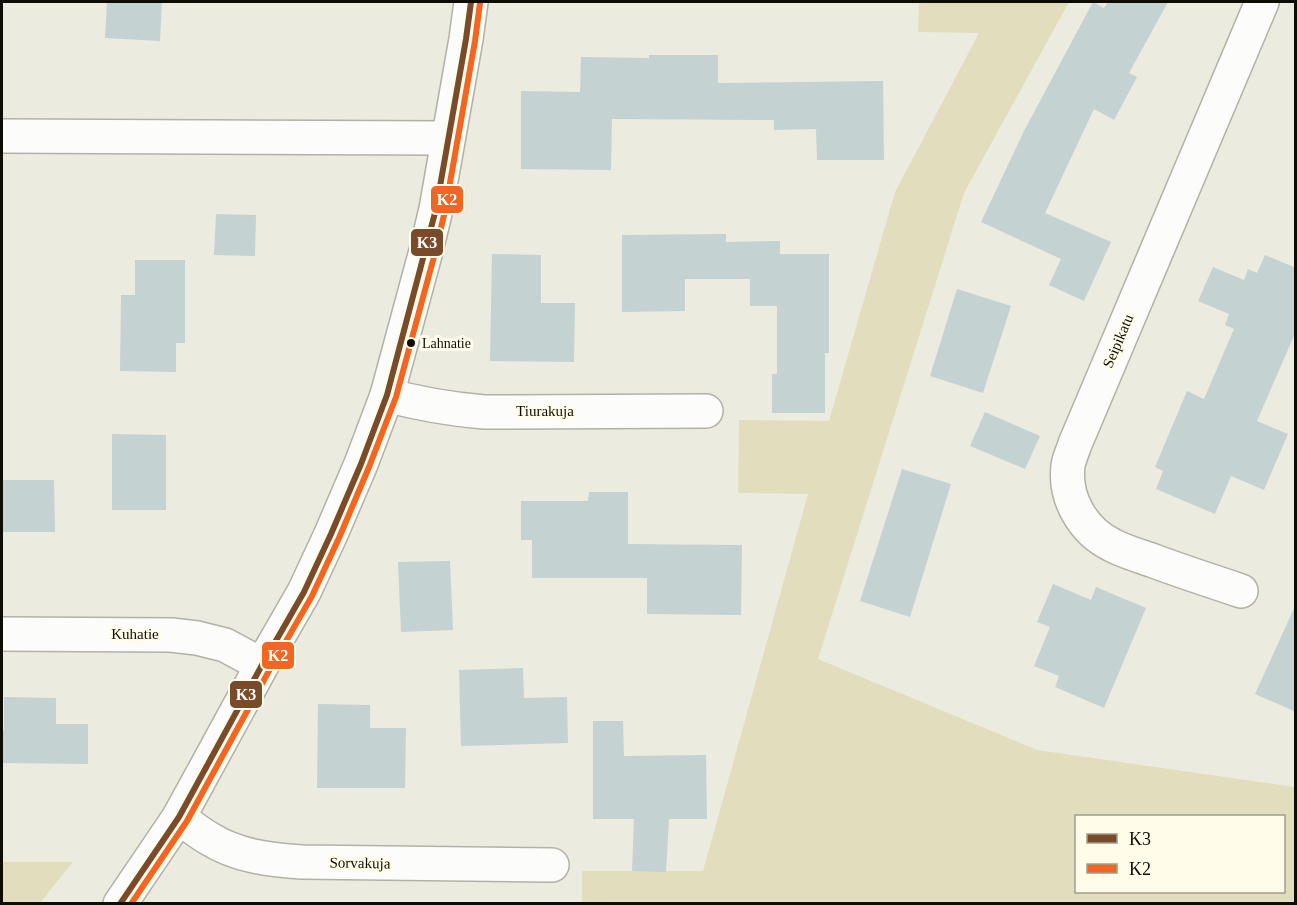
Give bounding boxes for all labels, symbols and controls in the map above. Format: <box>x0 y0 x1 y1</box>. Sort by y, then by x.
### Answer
line badge: K2 <box>430 185 464 214</box>
text: K2 <box>437 191 457 208</box>
line badge: K3 <box>410 228 444 257</box>
text: K3 <box>417 234 437 251</box>
street label: Seipikatu <box>1100 311 1137 370</box>
place label: Lahnatie <box>422 336 471 351</box>
marker: Lahnatie <box>405 337 417 349</box>
street label: Tiurakuja <box>516 403 574 419</box>
street label: Kuhatie <box>111 626 159 642</box>
line badge: K2 <box>261 641 295 670</box>
text: K2 <box>268 647 288 664</box>
line badge: K3 <box>229 680 263 709</box>
text: K3 <box>236 686 256 703</box>
legend <box>1075 815 1285 893</box>
text: K3 <box>1129 829 1151 849</box>
street label: Sorvakuja <box>329 854 391 872</box>
text: K2 <box>1129 859 1151 879</box>

